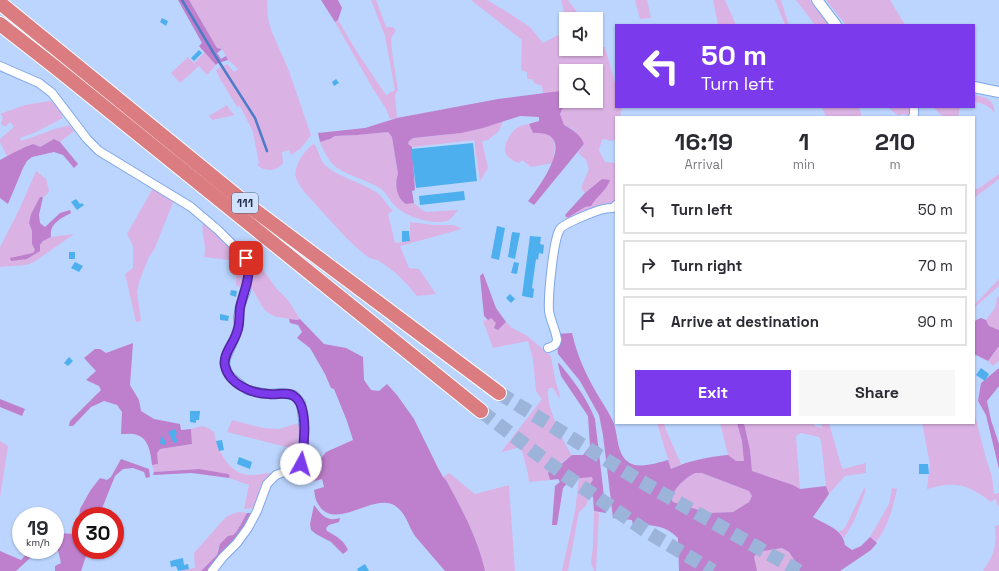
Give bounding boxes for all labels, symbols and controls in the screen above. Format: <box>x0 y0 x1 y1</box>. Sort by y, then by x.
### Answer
map controls <box>559 12 603 108</box>
button: sound <box>559 12 603 56</box>
text: 50 m <box>701 37 767 73</box>
icon: left <box>635 40 687 92</box>
button: search <box>559 64 603 108</box>
text: Turn left <box>701 72 774 95</box>
text: 16:19 <box>675 126 733 157</box>
text: 1 <box>798 126 809 157</box>
text: 210 <box>875 126 915 157</box>
text: Arrival <box>685 156 723 173</box>
text: min <box>793 156 815 173</box>
text: m <box>889 156 901 173</box>
road number: 111 <box>232 193 258 213</box>
icon: left <box>637 198 659 220</box>
text: Turn left <box>671 200 733 219</box>
text: 50 m <box>918 200 953 219</box>
pin <box>229 241 263 275</box>
icon: arrive <box>235 247 257 269</box>
icon: right <box>637 254 659 276</box>
text: Turn right <box>671 256 742 275</box>
text: 70 m <box>918 256 953 275</box>
icon: arrive <box>637 310 659 332</box>
text: Arrive at destination <box>671 312 819 331</box>
text: 90 m <box>917 312 953 331</box>
button: Exit <box>635 370 791 416</box>
button: Share <box>799 370 955 416</box>
position arrow <box>280 443 322 485</box>
speed limit sign: 30 <box>72 507 124 559</box>
text: 19 <box>27 515 49 541</box>
text: km/h <box>26 536 50 549</box>

